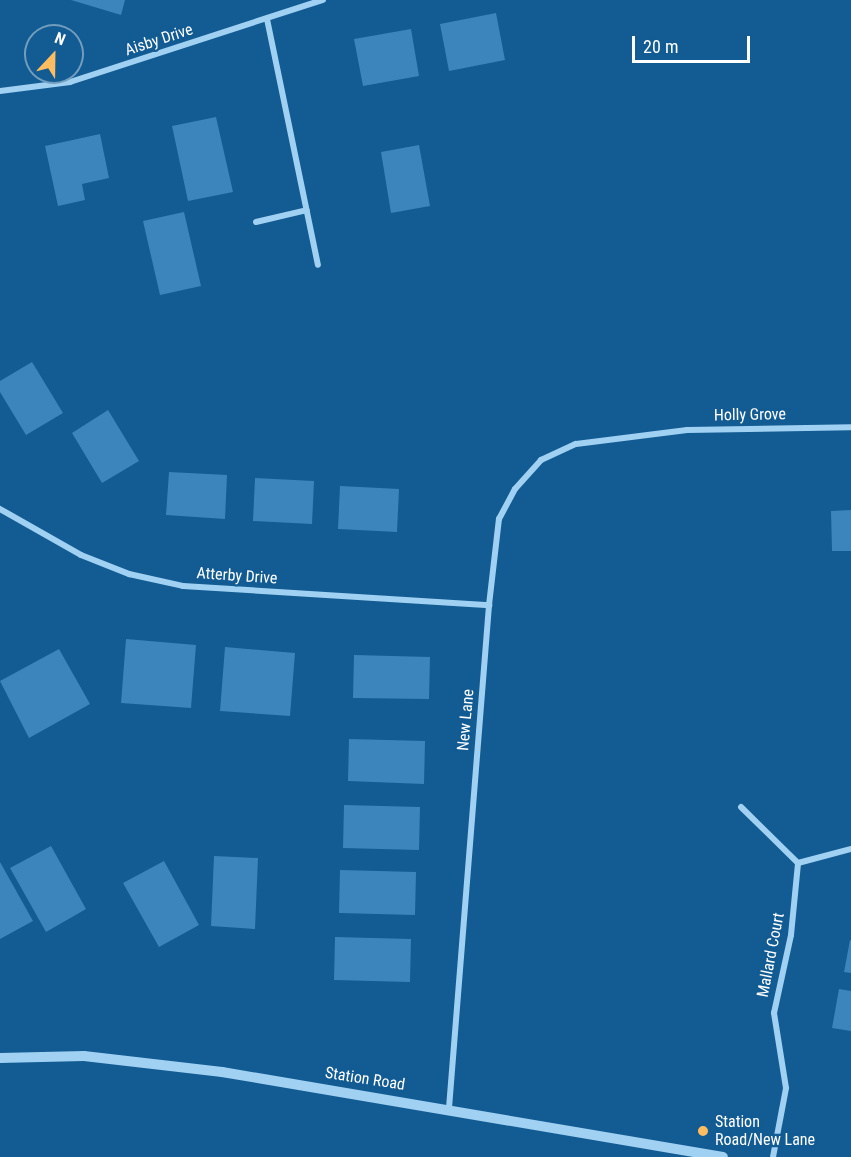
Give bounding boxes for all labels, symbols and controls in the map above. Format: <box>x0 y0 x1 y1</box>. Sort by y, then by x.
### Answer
street label: Aisby Drive <box>123 20 195 60</box>
north arrow <box>24 24 84 84</box>
scale bar <box>635 24 754 62</box>
text: N <box>52 28 68 49</box>
text: 20 m <box>643 36 678 57</box>
street label: Holly Grove <box>714 405 786 425</box>
street label: Atterby Drive <box>196 564 278 588</box>
street label: New Lane <box>454 688 478 752</box>
street label: Mallard Court <box>753 911 789 999</box>
street label: Station Road <box>324 1063 406 1095</box>
place label: Station Road/New Lane <box>715 1112 815 1150</box>
marker: Station Road/New Lane <box>696 1124 710 1138</box>

